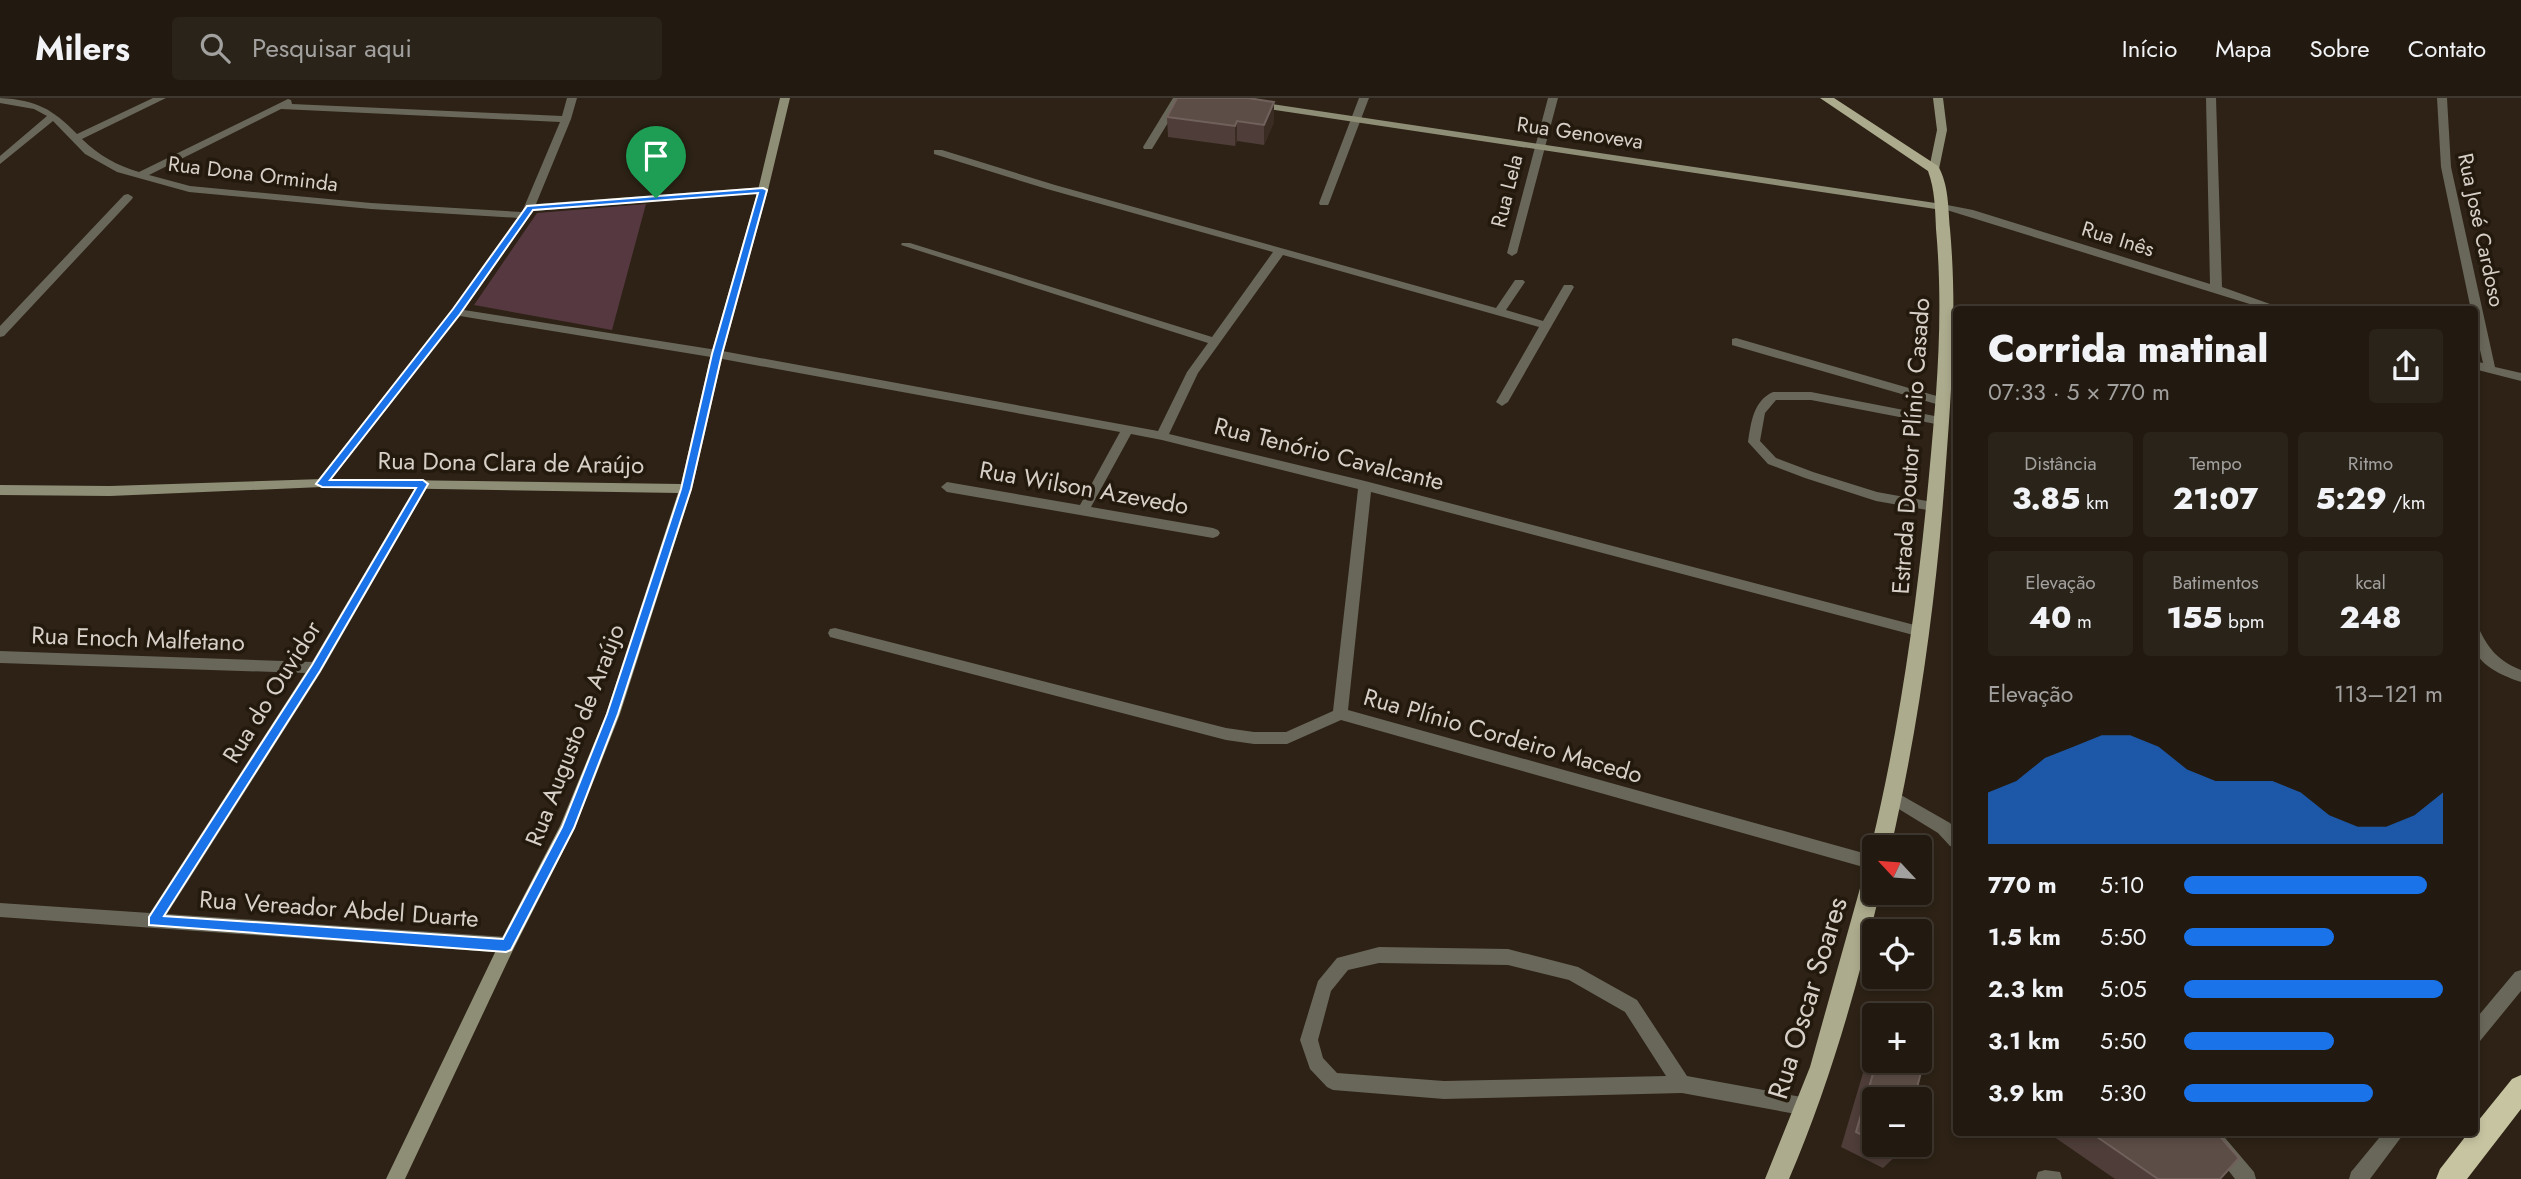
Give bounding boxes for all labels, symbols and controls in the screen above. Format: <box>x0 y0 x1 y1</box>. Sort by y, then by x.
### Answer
search box <box>172 17 662 80</box>
text: Milers <box>35 25 130 72</box>
icon: search <box>196 29 234 67</box>
text: Pesquisar aqui <box>252 29 412 67</box>
text: Início <box>2122 31 2177 66</box>
text: Mapa <box>2215 31 2272 66</box>
text: Sobre <box>2310 31 2370 66</box>
text: Contato <box>2408 31 2486 66</box>
street label: Rua Genoveva <box>1515 109 1645 157</box>
pin <box>626 126 686 198</box>
icon: arrive <box>637 137 675 175</box>
street label: Rua Dona Orminda <box>166 149 340 199</box>
street label: Rua José Cardoso <box>2450 150 2512 310</box>
street label: Rua Lela <box>1483 151 1531 231</box>
street label: Rua Inês <box>2078 214 2158 264</box>
street label: Estrada Doutor Plínio Casado <box>1883 297 1938 595</box>
text: Corrida matinal <box>1988 321 2268 376</box>
button: share <box>2369 329 2443 403</box>
text: 07:33 · 5 × 770 m <box>1988 375 2170 409</box>
street label: Rua Tenório Cavalcante <box>1211 408 1448 499</box>
street label: Rua Dona Clara de Araújo <box>377 443 645 482</box>
text: Distância <box>2024 450 2097 477</box>
text: Tempo <box>2189 450 2242 477</box>
text: Ritmo <box>2348 450 2393 477</box>
street label: Rua Wilson Azevedo <box>977 452 1191 523</box>
text: 3.85 <box>2012 477 2080 520</box>
text: 21:07 <box>2173 477 2258 520</box>
text: 5:29 <box>2316 477 2387 520</box>
text: km <box>2080 489 2109 516</box>
text: /km <box>2387 489 2425 516</box>
text: Elevação <box>2025 569 2096 596</box>
text: Batimentos <box>2172 569 2259 596</box>
text: kcal <box>2355 569 2386 596</box>
text: 40 <box>2029 596 2071 639</box>
text: 155 <box>2166 596 2222 639</box>
text: 248 <box>2340 596 2401 639</box>
text: m <box>2071 608 2092 635</box>
text: bpm <box>2222 608 2265 635</box>
street label: Rua do Ouvidor <box>214 613 330 770</box>
street label: Rua Enoch Malfetano <box>31 617 245 660</box>
street label: Rua Augusto de Araújo <box>516 619 633 851</box>
text: Elevação <box>1988 677 2073 711</box>
text: 113–121 m <box>2334 677 2443 711</box>
street label: Rua Plínio Cordeiro Macedo <box>1360 679 1647 792</box>
north arrow <box>1862 835 1932 905</box>
map controls <box>1862 835 1932 1157</box>
text: 770 m <box>1988 868 2057 902</box>
text: 5:10 <box>2100 868 2144 902</box>
street label: Rua Vereador Abdel Duarte <box>198 881 480 936</box>
street label: Rua Oscar Soares <box>1757 892 1858 1104</box>
button: locate <box>1862 919 1932 989</box>
text: 1.5 km <box>1988 920 2061 954</box>
text: 5:50 <box>2100 920 2147 954</box>
text: 2.3 km <box>1988 972 2064 1006</box>
text: 5:05 <box>2100 972 2147 1006</box>
button: + <box>1862 1003 1932 1073</box>
text: 3.1 km <box>1988 1024 2060 1058</box>
text: 5:50 <box>2100 1024 2147 1058</box>
text: 3.9 km <box>1988 1076 2064 1110</box>
text: 5:30 <box>2100 1076 2146 1110</box>
button: − <box>1862 1087 1932 1157</box>

